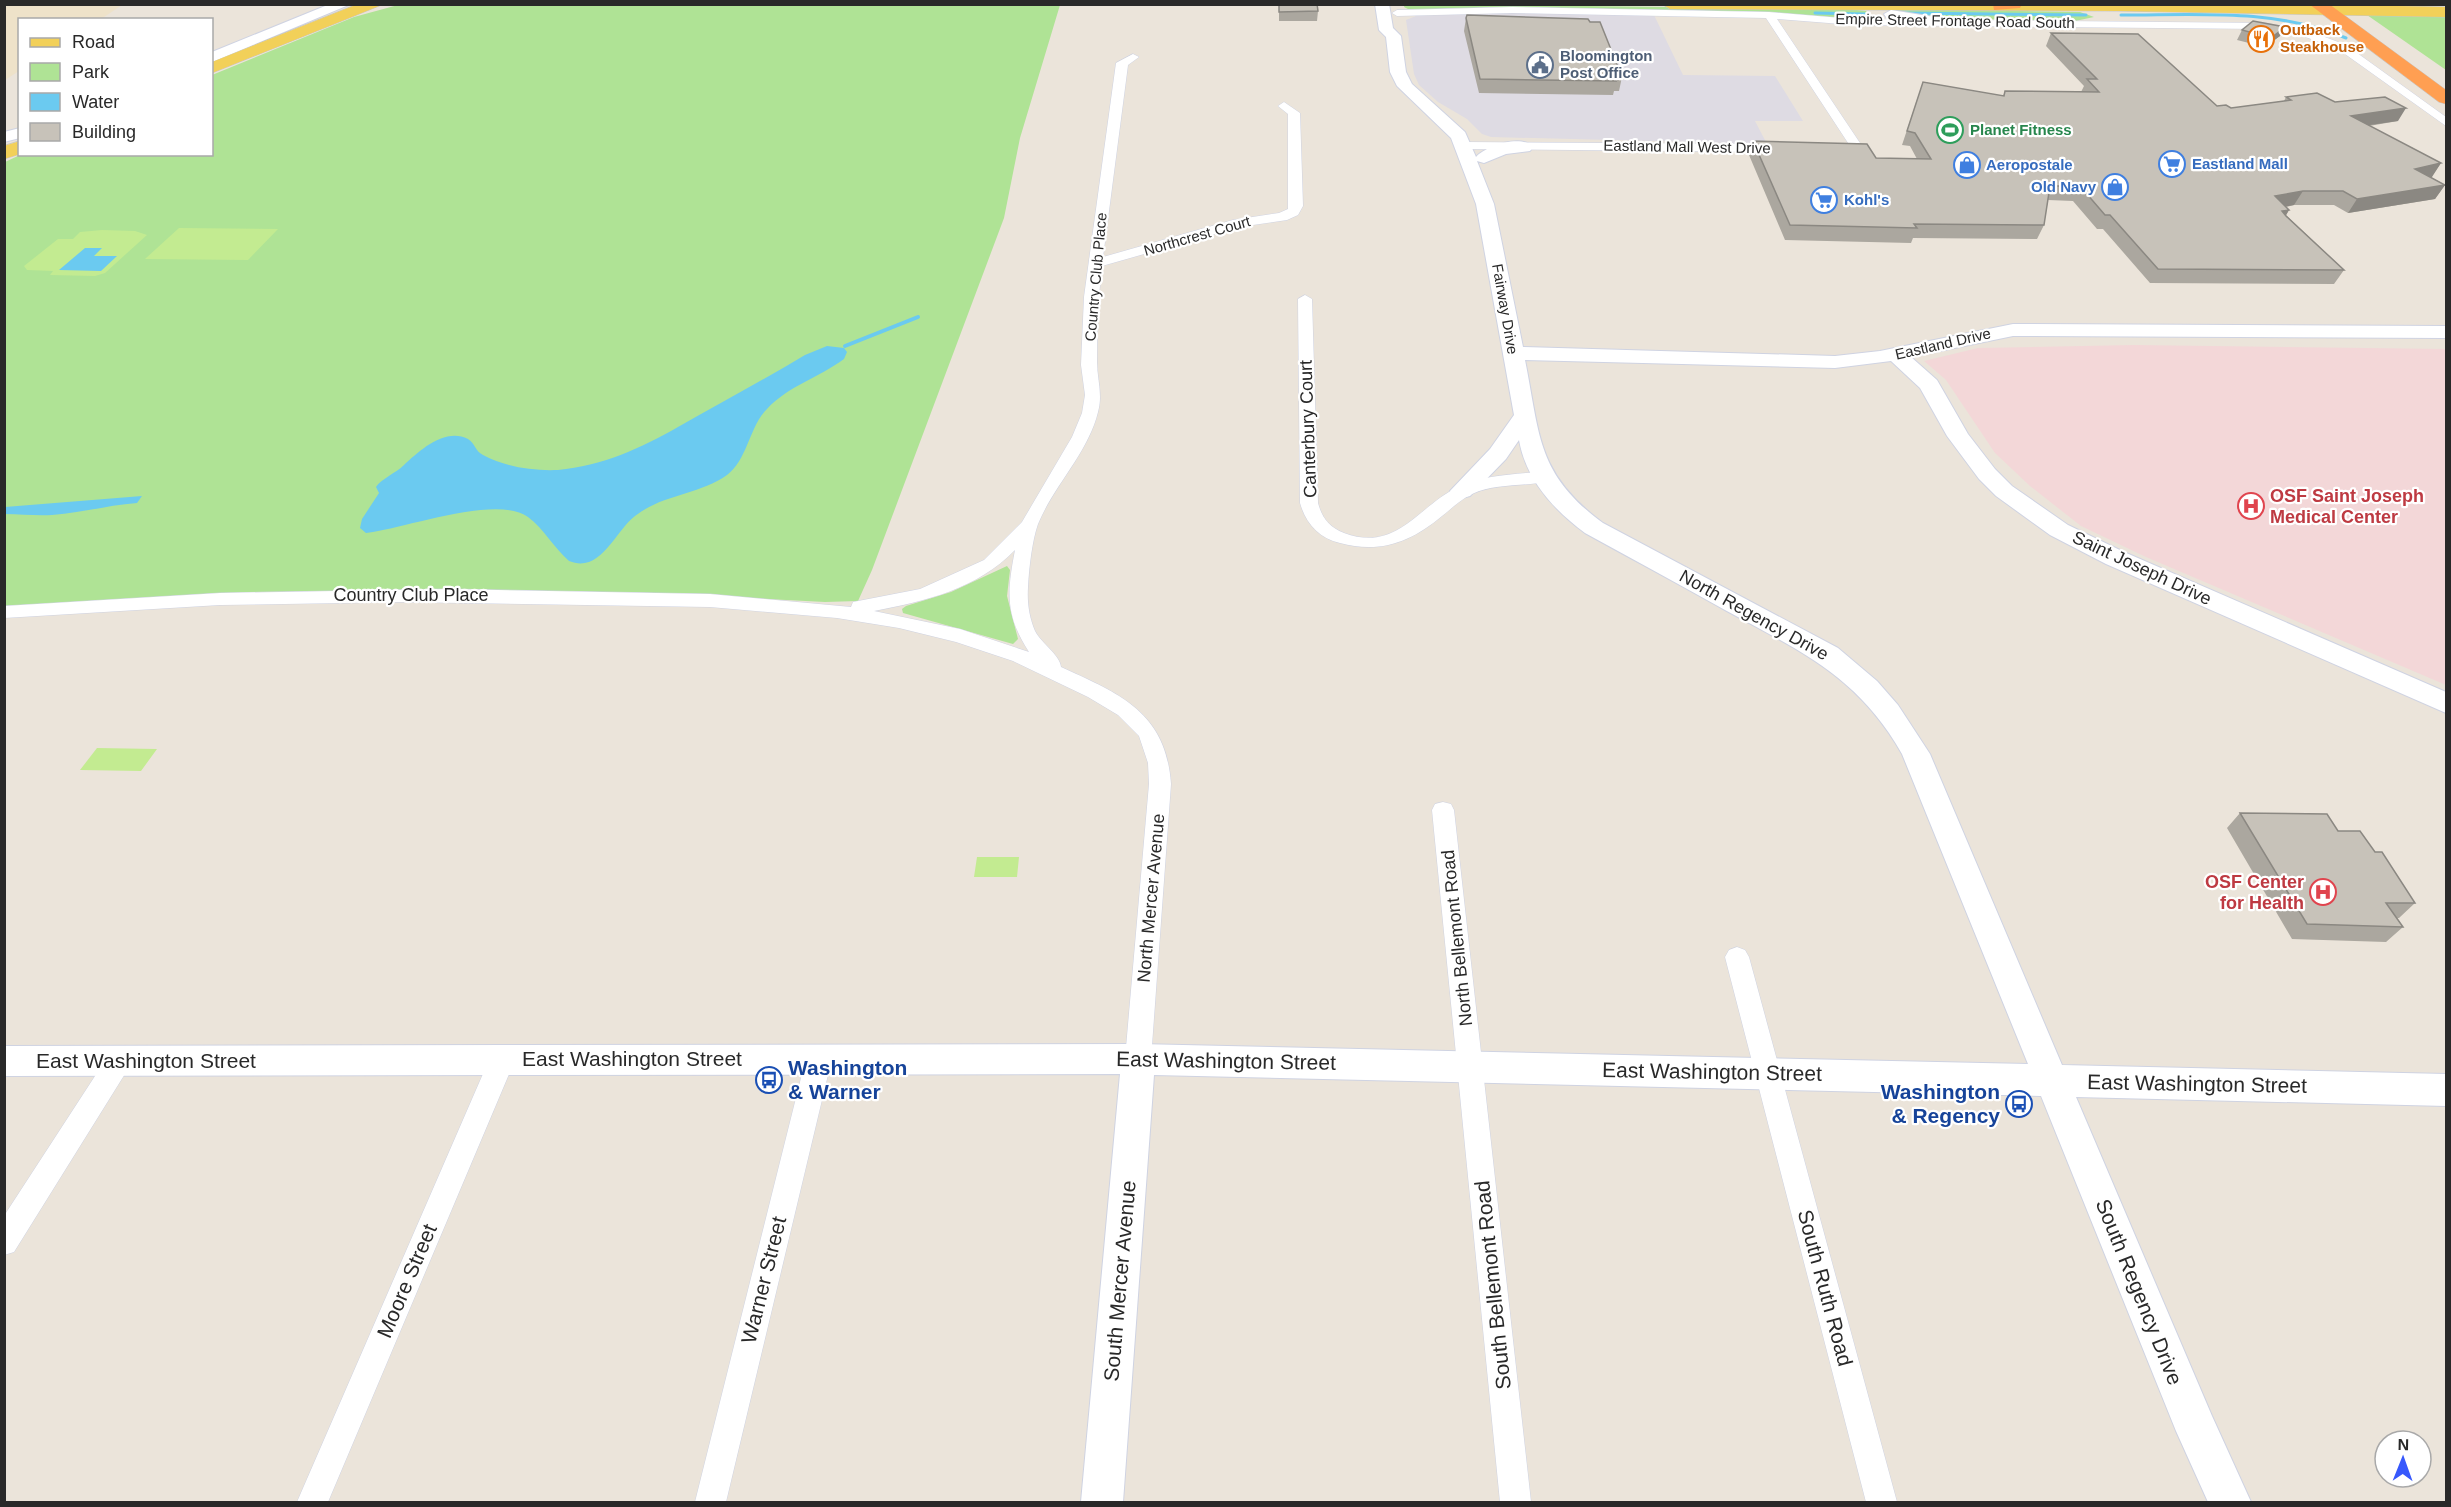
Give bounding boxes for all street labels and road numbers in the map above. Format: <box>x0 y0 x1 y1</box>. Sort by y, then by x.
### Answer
street label: Empire Street Frontage Road South <box>1835 10 2075 31</box>
street label: Eastland Mall West Drive <box>1603 137 1771 156</box>
street label: Country Club Place <box>1081 212 1110 342</box>
street label: Northcrest Court <box>1142 212 1253 259</box>
street label: Fairway Drive <box>1489 262 1522 356</box>
street label: Eastland Drive <box>1893 324 1992 363</box>
street label: Canterbury Court <box>1296 360 1320 498</box>
street label: Saint Joseph Drive <box>2069 527 2215 609</box>
street label: North Regency Drive <box>1676 566 1832 664</box>
street label: Country Club Place <box>333 585 489 605</box>
street label: North Mercer Avenue <box>1134 813 1168 983</box>
street label: North Bellemont Road <box>1438 849 1476 1027</box>
street label: East Washington Street <box>522 1047 742 1070</box>
street label: East Washington Street <box>1116 1047 1336 1074</box>
street label: East Washington Street <box>36 1049 256 1072</box>
street label: East Washington Street <box>1602 1058 1822 1085</box>
street label: East Washington Street <box>2087 1070 2307 1097</box>
street label: South Bellemont Road <box>1470 1179 1515 1391</box>
street label: South Mercer Avenue <box>1099 1180 1140 1382</box>
street label: South Regency Drive <box>2092 1196 2187 1388</box>
street label: South Ruth Road <box>1794 1207 1857 1369</box>
street label: Warner Street <box>737 1214 790 1346</box>
street label: Moore Street <box>372 1220 441 1341</box>

